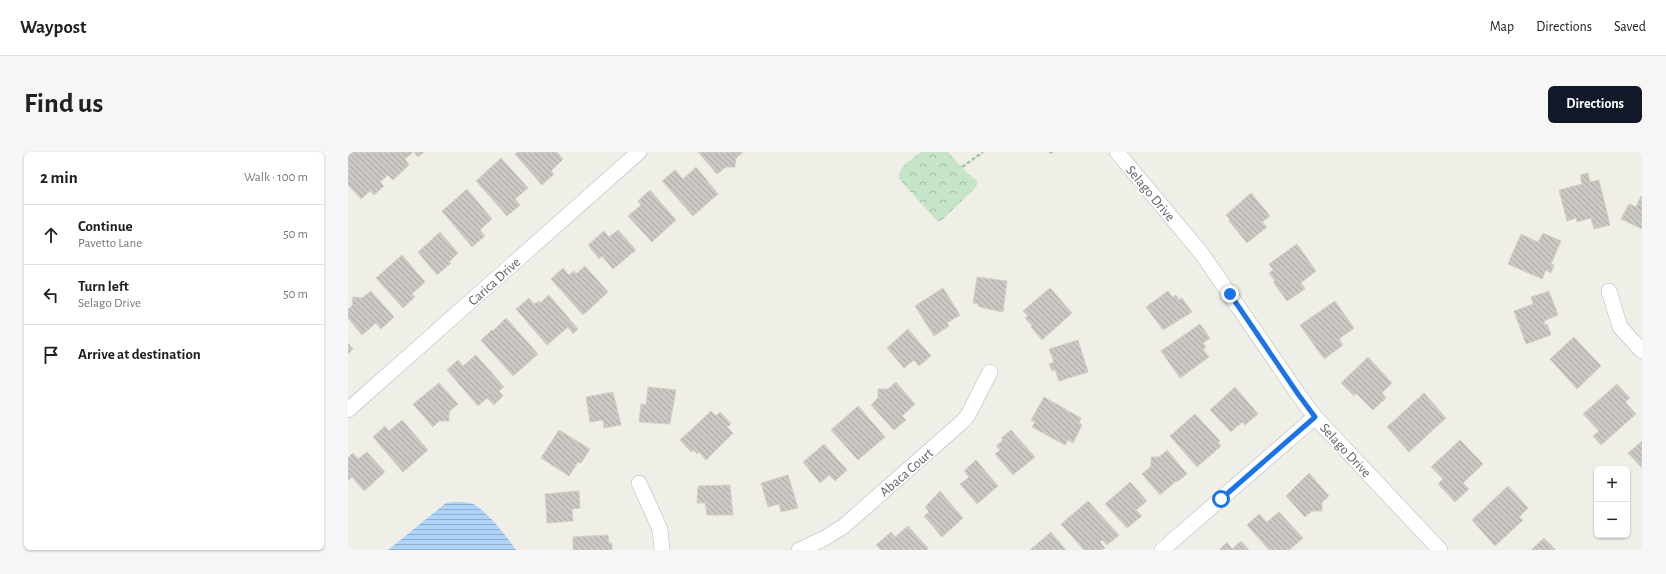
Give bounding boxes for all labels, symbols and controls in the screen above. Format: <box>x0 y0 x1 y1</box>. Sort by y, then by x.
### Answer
text: Waypost <box>20 18 87 37</box>
text: Map <box>1490 20 1514 34</box>
text: Directions <box>1536 20 1592 34</box>
text: Saved <box>1614 20 1646 34</box>
button: Directions <box>1548 86 1642 123</box>
text: Find us <box>24 90 103 118</box>
street label: Selago Drive <box>1123 163 1177 224</box>
text: 2 min <box>40 169 78 186</box>
text: Walk · 100 m <box>244 171 308 184</box>
text: Continue <box>78 219 133 234</box>
icon: ahead <box>40 224 62 246</box>
text: 50 m <box>283 228 308 241</box>
text: Pavetto Lane <box>78 237 142 250</box>
street label: Carica Drive <box>466 255 523 309</box>
text: Turn left <box>78 279 129 294</box>
icon: left <box>40 284 62 306</box>
route end <box>1221 285 1239 303</box>
text: 50 m <box>283 288 308 301</box>
text: Selago Drive <box>78 297 141 310</box>
icon: arrive <box>40 344 62 366</box>
text: Arrive at destination <box>78 347 201 362</box>
street label: Selago Drive <box>1317 421 1374 480</box>
street label: Abaca Court <box>877 446 936 500</box>
map controls <box>1594 466 1630 538</box>
button: + <box>1594 466 1630 502</box>
route start <box>1212 490 1230 508</box>
button: − <box>1594 502 1630 538</box>

